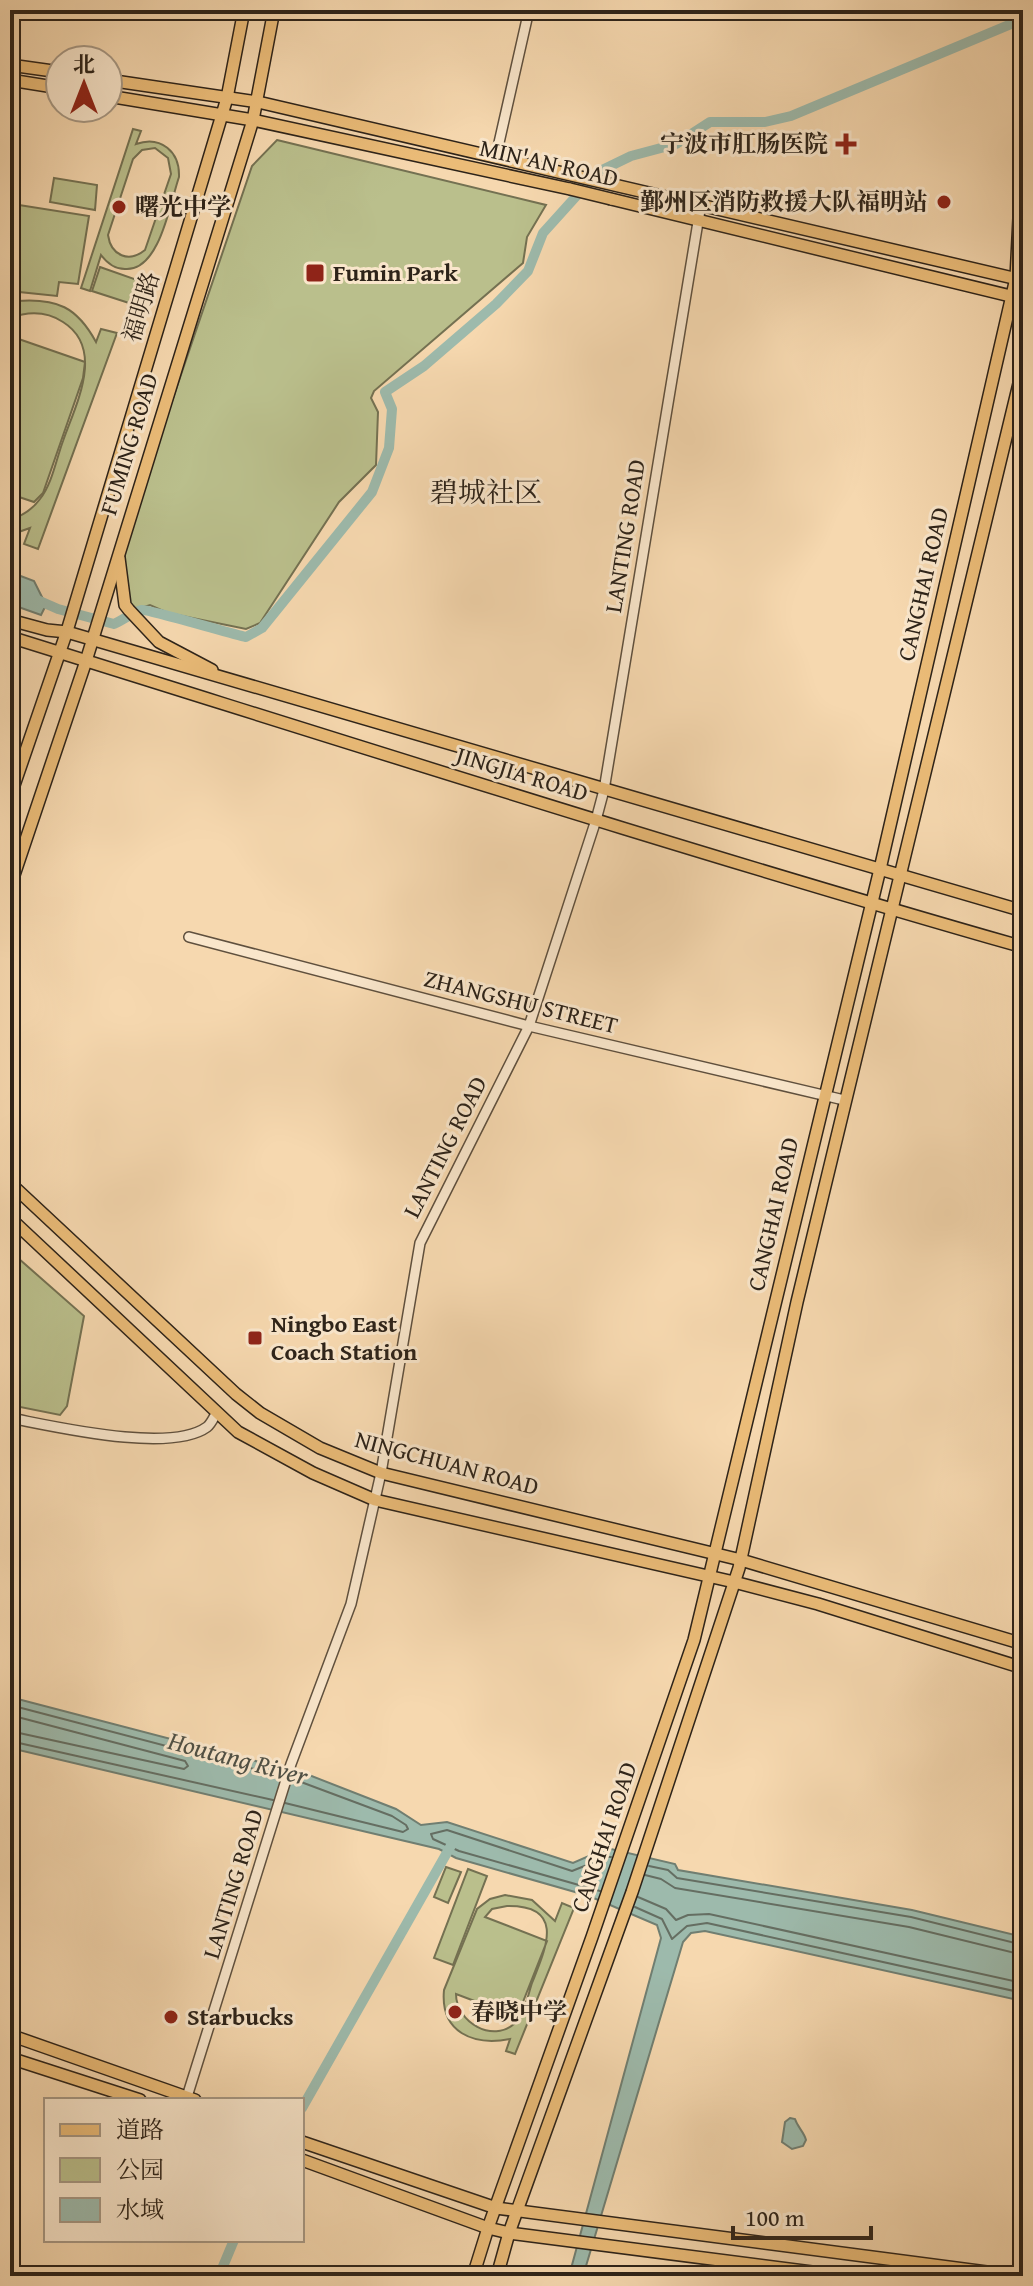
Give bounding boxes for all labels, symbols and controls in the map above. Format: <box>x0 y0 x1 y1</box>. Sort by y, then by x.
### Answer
north arrow <box>44 44 124 124</box>
text: 北 <box>73 48 95 80</box>
place label: 宁波市肛肠医院 <box>660 126 828 161</box>
street label: MIN'AN ROAD <box>476 130 622 195</box>
marker: 宁波市肛肠医院 <box>835 133 857 155</box>
place label: 鄞州区消防救援大队福明站 <box>640 184 928 219</box>
place label: 曙光中学 <box>135 189 231 224</box>
marker: 鄞州区消防救援大队福明站 <box>935 193 953 211</box>
marker: 曙光中学 <box>110 198 128 216</box>
place label: Fumin Park <box>333 255 458 290</box>
marker: Fumin Park <box>304 262 326 284</box>
street label: 福明路 <box>113 267 168 346</box>
street label: FUMING ROAD <box>90 369 167 519</box>
street label: LANTING ROAD <box>595 457 654 615</box>
district label: 碧城社区 <box>430 471 542 512</box>
street label: CANGHAI ROAD <box>888 504 957 664</box>
street label: JINGJIA ROAD <box>449 736 592 810</box>
street label: ZHANGSHU STREET <box>421 961 622 1043</box>
street label: LANTING ROAD <box>394 1070 495 1224</box>
street label: CANGHAI ROAD <box>738 1134 807 1294</box>
place label: Ningbo East Coach Station <box>271 1306 417 1369</box>
marker: Ningbo East Coach Station <box>246 1329 264 1347</box>
street label: NINGCHUAN ROAD <box>351 1421 543 1504</box>
water label: Houtang River <box>163 1720 314 1795</box>
street label: CANGHAI ROAD <box>561 1757 646 1917</box>
street label: LANTING ROAD <box>193 1805 272 1963</box>
place label: 春晓中学 <box>471 1994 567 2029</box>
place label: Starbucks <box>187 1999 294 2034</box>
marker: 春晓中学 <box>446 2003 464 2021</box>
marker: Starbucks <box>162 2008 180 2026</box>
legend <box>44 2098 304 2242</box>
text: 道路 <box>116 2112 164 2147</box>
text: 公园 <box>116 2152 164 2187</box>
scale bar <box>733 2190 871 2240</box>
text: 水域 <box>116 2192 164 2227</box>
text: 100 m <box>745 2200 805 2235</box>

